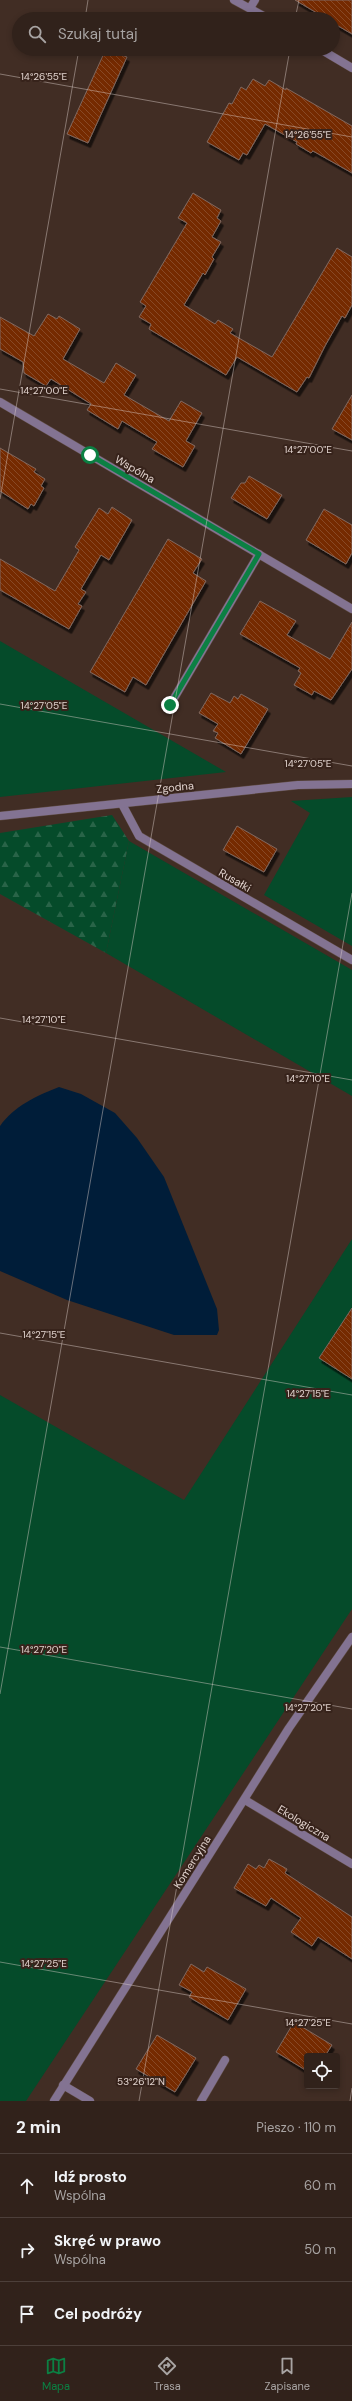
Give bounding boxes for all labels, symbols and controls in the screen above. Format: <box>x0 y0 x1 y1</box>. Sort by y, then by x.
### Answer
search box <box>12 12 340 56</box>
icon: search <box>26 23 48 45</box>
text: Szukaj tutaj <box>58 24 138 44</box>
text: 14°26'55"E <box>21 70 68 83</box>
text: 14°26'55"E <box>285 128 332 141</box>
text: 14°27'00"E <box>20 384 68 397</box>
text: 14°27'00"E <box>284 443 332 456</box>
route start <box>81 446 99 464</box>
street label: Wspólna <box>112 452 158 486</box>
route end <box>161 696 179 714</box>
text: 14°27'05"E <box>21 699 68 712</box>
text: 14°27'05"E <box>285 757 332 770</box>
street label: Zgodna <box>156 778 194 796</box>
street label: Rusałki <box>216 865 254 895</box>
text: 14°27'10"E <box>22 1013 66 1026</box>
text: 14°27'10"E <box>286 1072 330 1085</box>
text: 14°27'15"E <box>22 1328 66 1341</box>
text: 14°27'15"E <box>286 1387 330 1400</box>
text: 14°27'20"E <box>21 1643 68 1656</box>
text: 14°27'20"E <box>285 1701 332 1714</box>
street label: Ekologiczna <box>275 1802 333 1844</box>
street label: Komercyjna <box>170 1833 214 1891</box>
text: 14°27'25"E <box>21 1957 67 1970</box>
text: 14°27'25"E <box>285 2016 331 2029</box>
map controls <box>304 2053 340 2089</box>
button: locate <box>304 2053 340 2089</box>
text: 53°26'12"N <box>117 2075 165 2088</box>
text: 2 min <box>16 2116 61 2138</box>
text: Pieszo · 110 m <box>256 2119 336 2136</box>
text: Idź prosto <box>54 2167 127 2187</box>
icon: ahead <box>16 2175 38 2197</box>
text: 60 m <box>304 2177 336 2194</box>
text: Wspólna <box>54 2187 106 2204</box>
text: Skręć w prawo <box>54 2231 161 2251</box>
icon: right <box>16 2239 38 2261</box>
text: 50 m <box>304 2241 336 2258</box>
text: Wspólna <box>54 2251 106 2268</box>
icon: arrive <box>16 2303 38 2325</box>
text: Cel podróży <box>54 2304 142 2324</box>
tab: Mapa <box>42 2355 70 2393</box>
tab: Trasa <box>154 2355 181 2393</box>
tab: Zapisane <box>265 2355 310 2393</box>

